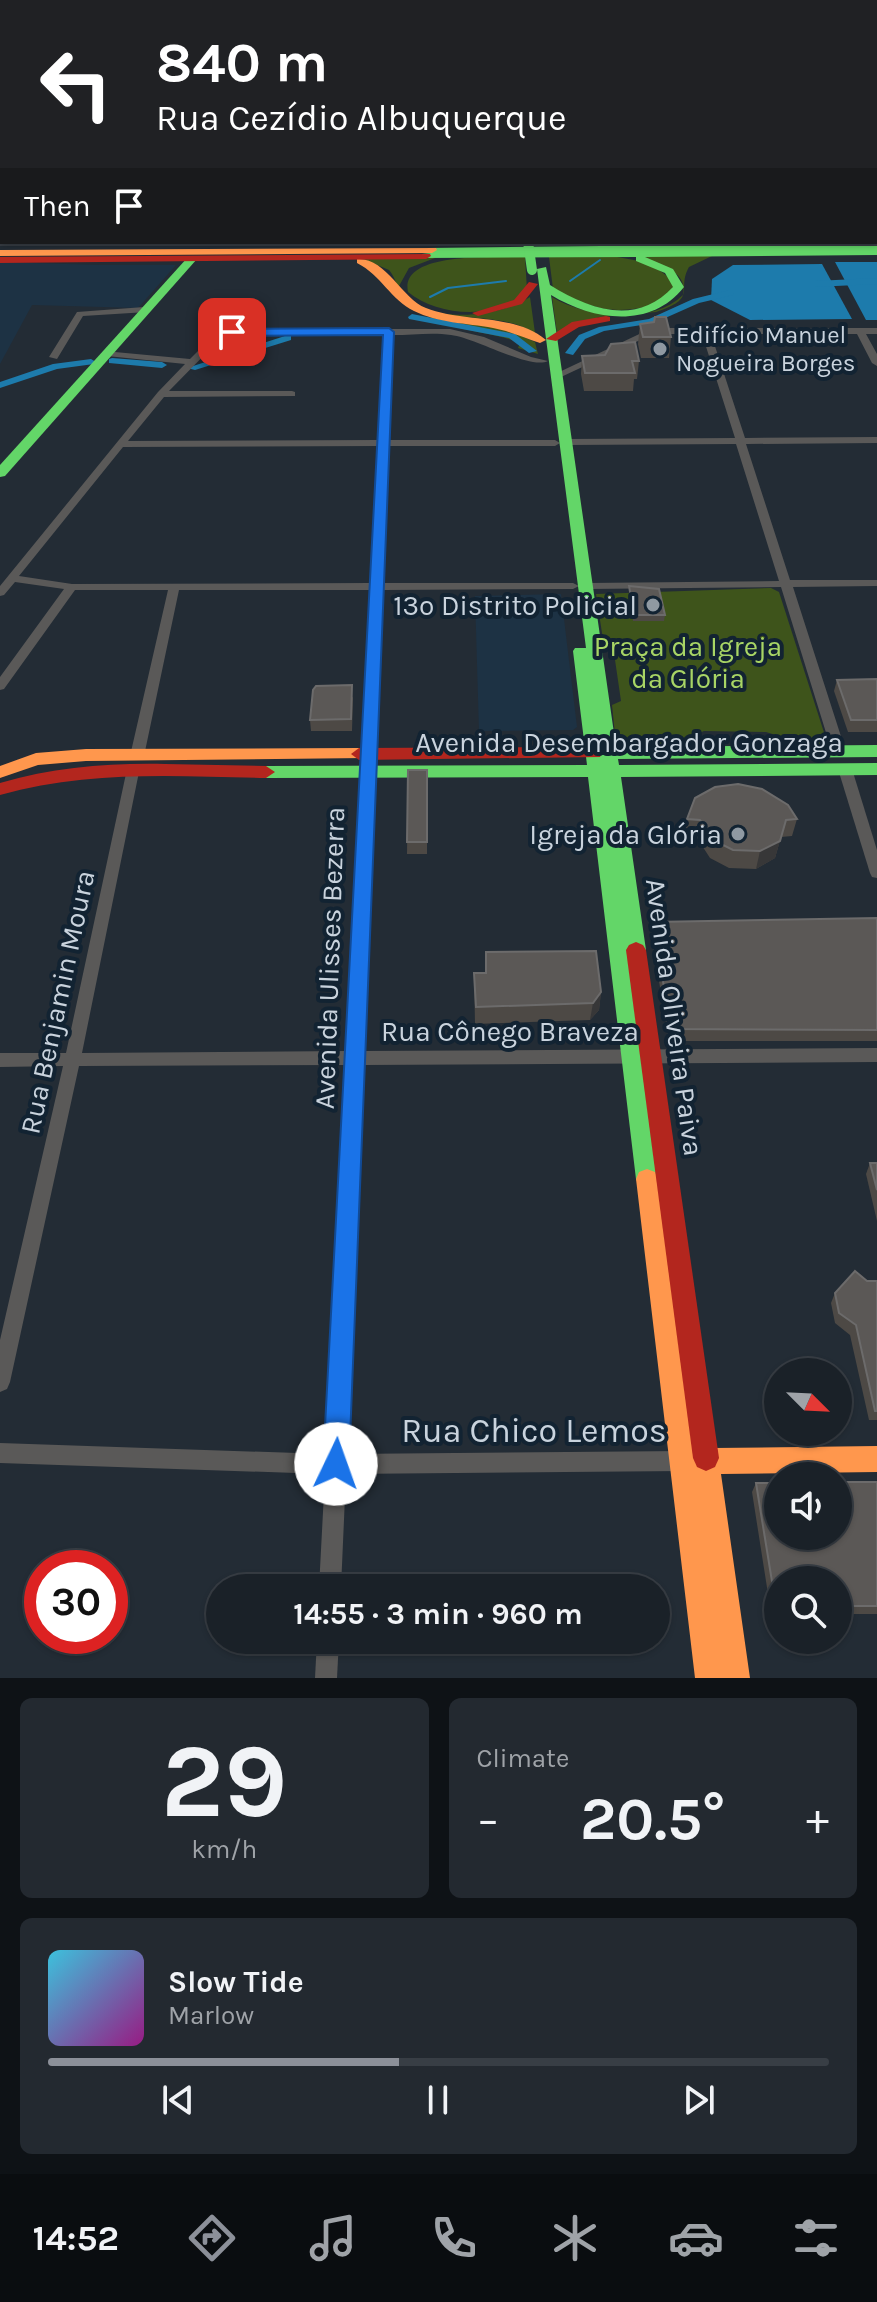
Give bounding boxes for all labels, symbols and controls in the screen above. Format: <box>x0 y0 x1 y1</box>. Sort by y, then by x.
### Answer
text: 840 m <box>156 30 328 95</box>
icon: left <box>24 32 128 136</box>
text: Rua Cezídio Albuquerque <box>156 97 566 139</box>
icon: arrive <box>107 184 151 228</box>
text: Then <box>24 188 91 224</box>
pin <box>198 298 266 366</box>
icon: arrive <box>210 310 254 354</box>
place label: Edifício Manuel Nogueira Borges <box>676 321 856 377</box>
marker: Edifício Manuel Nogueira Borges <box>651 340 669 358</box>
place label: 13º Distrito Policial <box>393 589 637 622</box>
marker: 13º Distrito Policial <box>644 596 662 614</box>
park label: Praça da Igreja da Glória <box>594 630 782 695</box>
street label: Avenida Desembargador Gonzaga <box>415 726 843 759</box>
street label: Avenida Ulisses Bezerra <box>308 806 351 1110</box>
place label: Igreja da Glória <box>529 818 722 851</box>
marker: Igreja da Glória <box>729 825 747 843</box>
street label: Rua Benjamin Moura <box>13 867 102 1137</box>
street label: Avenida Oliveira Paiva <box>639 876 710 1158</box>
street label: Rua Cônego Braveza <box>381 1015 639 1048</box>
north arrow <box>764 1358 852 1446</box>
map controls <box>764 1358 852 1654</box>
street label: Rua Chico Lemos <box>401 1411 667 1451</box>
position arrow <box>294 1422 378 1506</box>
button: sound <box>764 1462 852 1550</box>
speed limit sign: 30 <box>24 1550 128 1654</box>
button: search <box>764 1566 852 1654</box>
text: 14:55 · 3 min · 960 m <box>293 1596 583 1632</box>
text: 29 <box>161 1721 287 1842</box>
text: Climate <box>477 1743 569 1774</box>
text: 20.5° <box>580 1784 725 1854</box>
text: − <box>477 1794 500 1845</box>
text: + <box>806 1794 829 1845</box>
text: km/h <box>191 1834 257 1865</box>
text: Slow Tide <box>168 1964 304 2000</box>
text: Marlow <box>168 2000 254 2031</box>
icon: previous <box>156 2078 200 2122</box>
icon: pause <box>416 2078 460 2122</box>
icon: next <box>677 2078 721 2122</box>
icon: directions <box>184 2210 240 2266</box>
icon: music <box>305 2210 361 2266</box>
icon: phone <box>426 2210 482 2266</box>
icon: climate <box>547 2210 603 2266</box>
icon: car <box>668 2210 724 2266</box>
icon: filters <box>788 2210 844 2266</box>
text: 14:52 <box>32 2217 119 2259</box>

